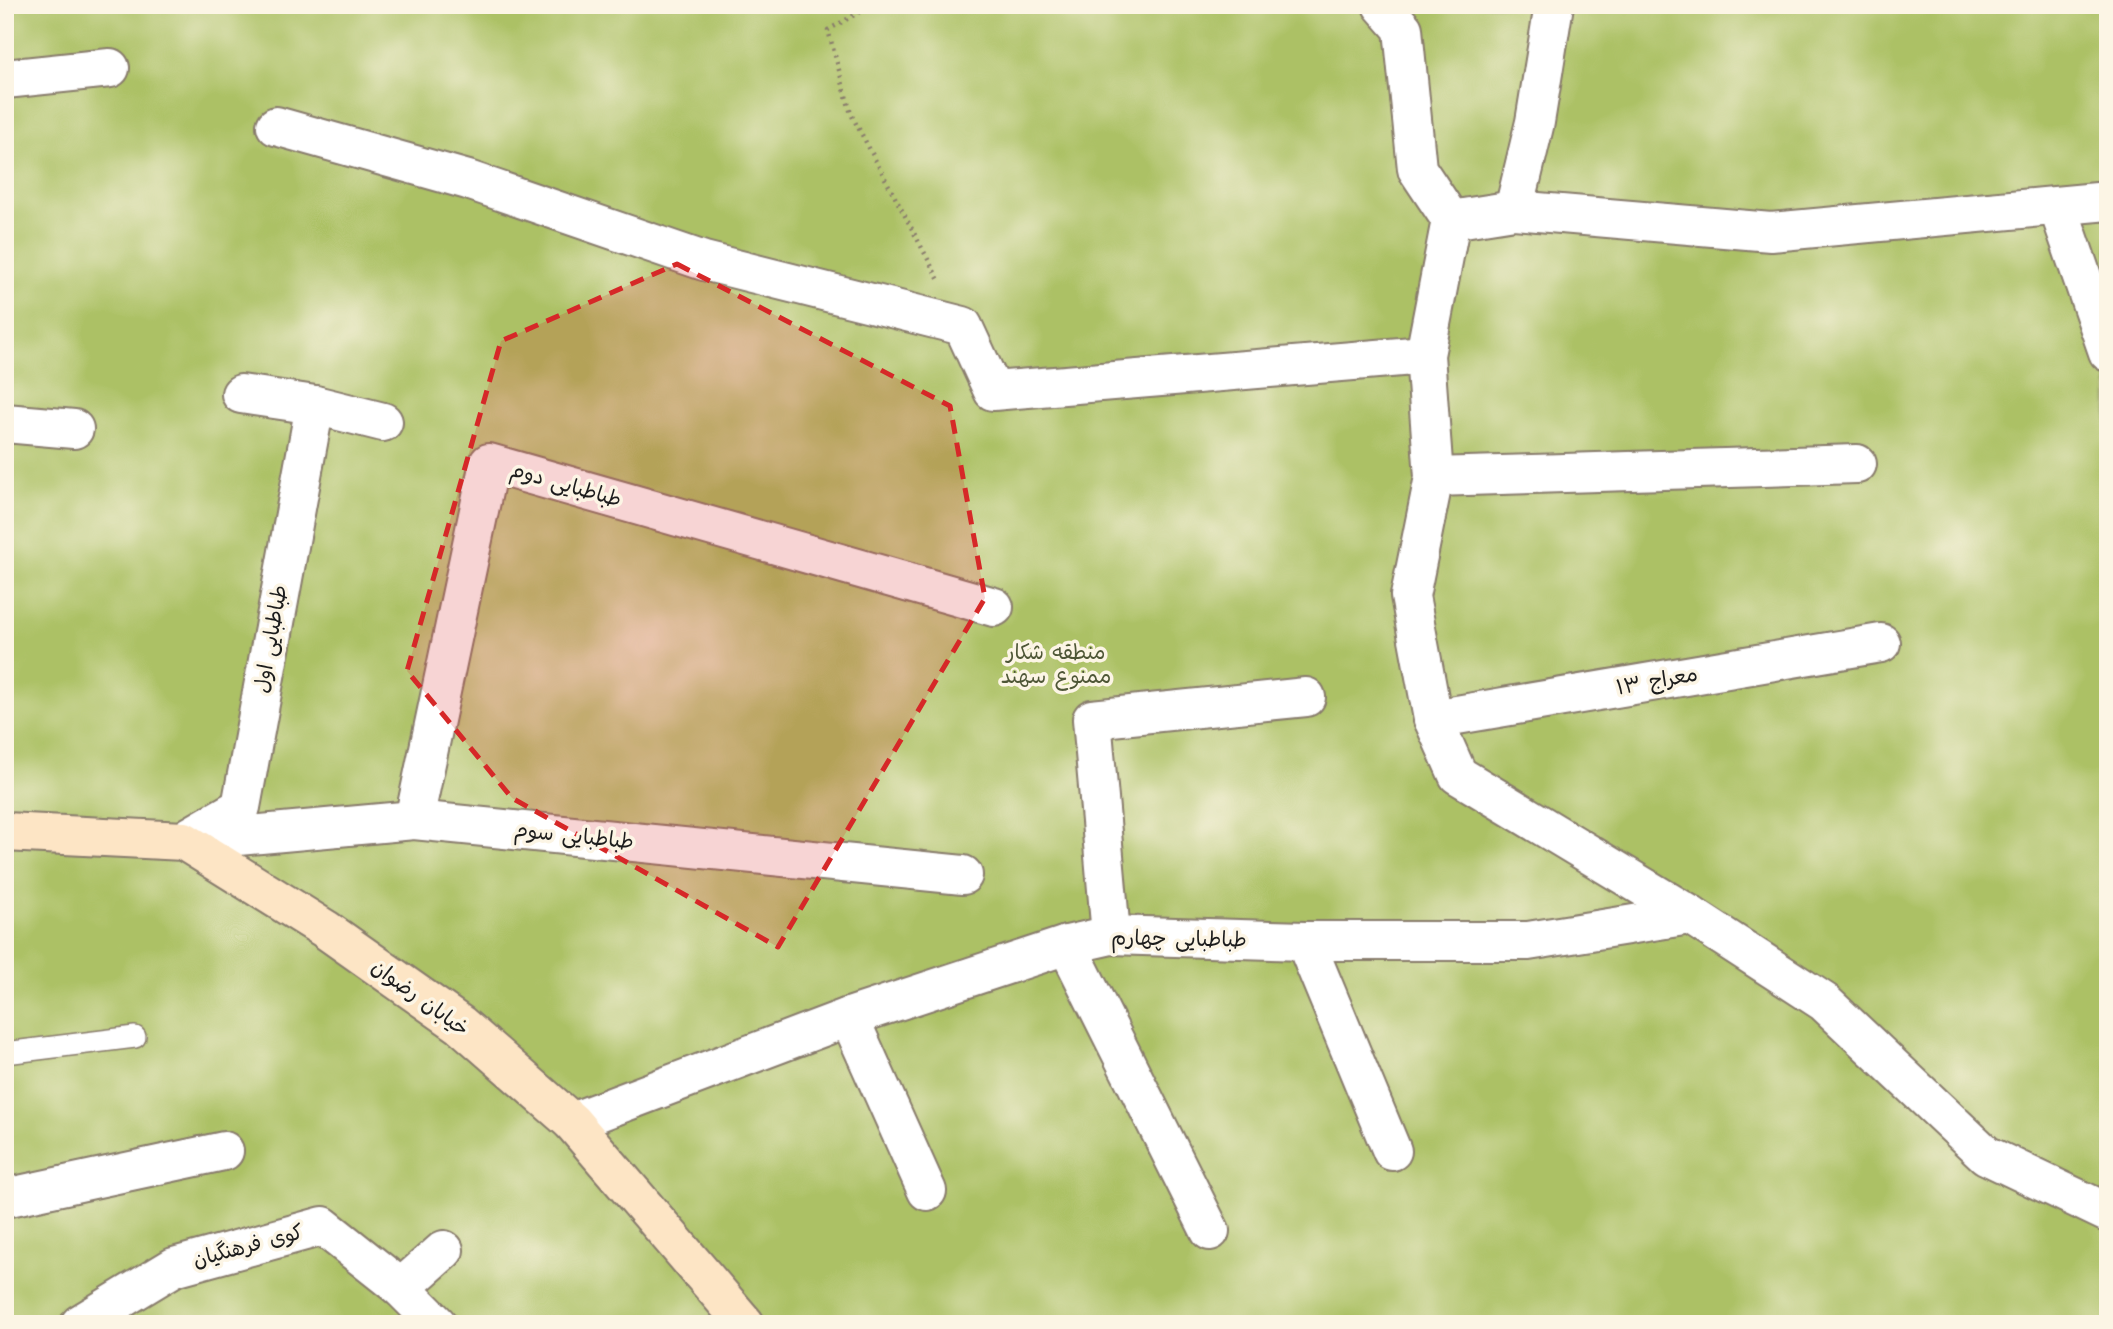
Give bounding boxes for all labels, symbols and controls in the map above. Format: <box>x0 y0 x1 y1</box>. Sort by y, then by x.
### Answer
street label: طباطبایی دوم <box>507 455 625 516</box>
street label: طباطبایی اول <box>247 583 295 695</box>
park label: منطقه شکار ممنوع سهند <box>1001 638 1111 691</box>
street label: معراج ۱۳ <box>1614 660 1700 702</box>
street label: طباطبایی سوم <box>513 815 635 858</box>
street label: طباطبایی چهارم <box>1111 923 1247 956</box>
street label: خیابان رضوان <box>365 953 475 1043</box>
street label: کوی فرهنگیان <box>190 1217 306 1275</box>

